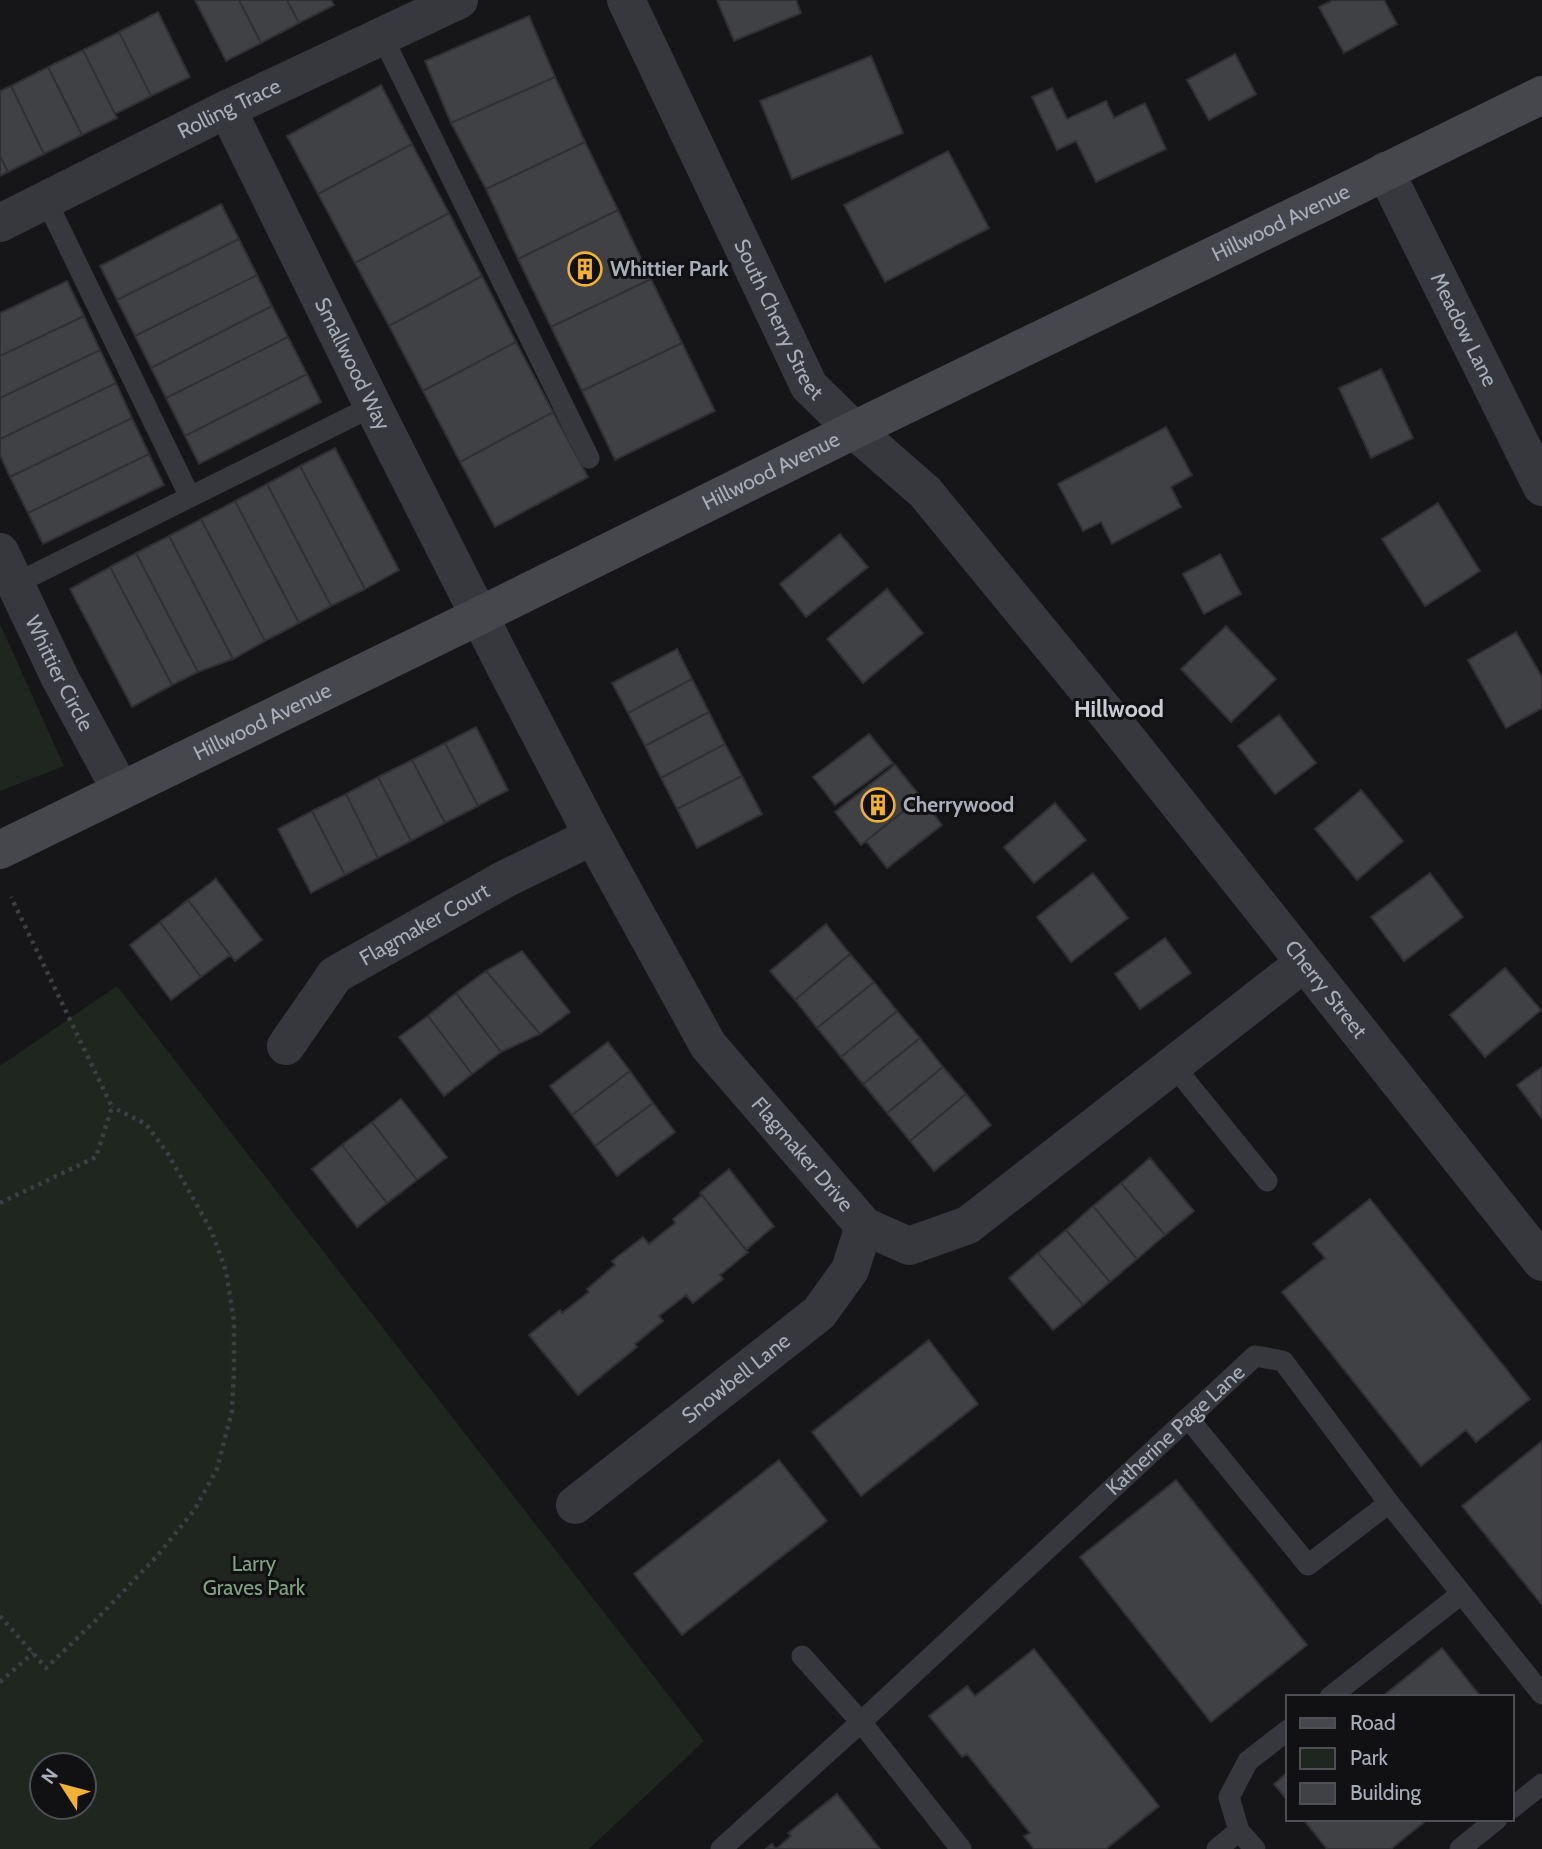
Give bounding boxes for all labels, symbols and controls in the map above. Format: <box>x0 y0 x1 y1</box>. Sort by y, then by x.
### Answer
street label: Rolling Trace <box>173 73 284 144</box>
street label: Hillwood Avenue <box>1207 178 1354 267</box>
street label: South Cherry Street <box>729 235 829 405</box>
building icon: Whittier Park <box>566 250 604 288</box>
place label: Whittier Park <box>610 256 729 281</box>
street label: Meadow Lane <box>1425 268 1503 391</box>
street label: Smallwood Way <box>310 293 396 434</box>
street label: Hillwood Avenue <box>698 426 844 515</box>
street label: Whittier Circle <box>20 611 99 735</box>
street label: Hillwood Avenue <box>189 677 335 766</box>
district label: Hillwood <box>1074 695 1164 723</box>
building icon: Cherrywood <box>859 786 897 824</box>
place label: Cherrywood <box>903 792 1014 817</box>
street label: Flagmaker Court <box>355 877 494 971</box>
street label: Cherry Street <box>1280 935 1372 1043</box>
street label: Flagmaker Drive <box>746 1092 859 1217</box>
street label: Snowbell Lane <box>677 1327 795 1428</box>
street label: Katherine Page Lane <box>1100 1359 1250 1500</box>
park label: Larry Graves Park <box>203 1551 306 1600</box>
legend <box>1286 1695 1514 1821</box>
text: Road <box>1350 1710 1396 1735</box>
text: Park <box>1350 1745 1388 1770</box>
north arrow <box>28 1751 98 1821</box>
text: N <box>36 1764 63 1788</box>
text: Building <box>1350 1780 1422 1805</box>

